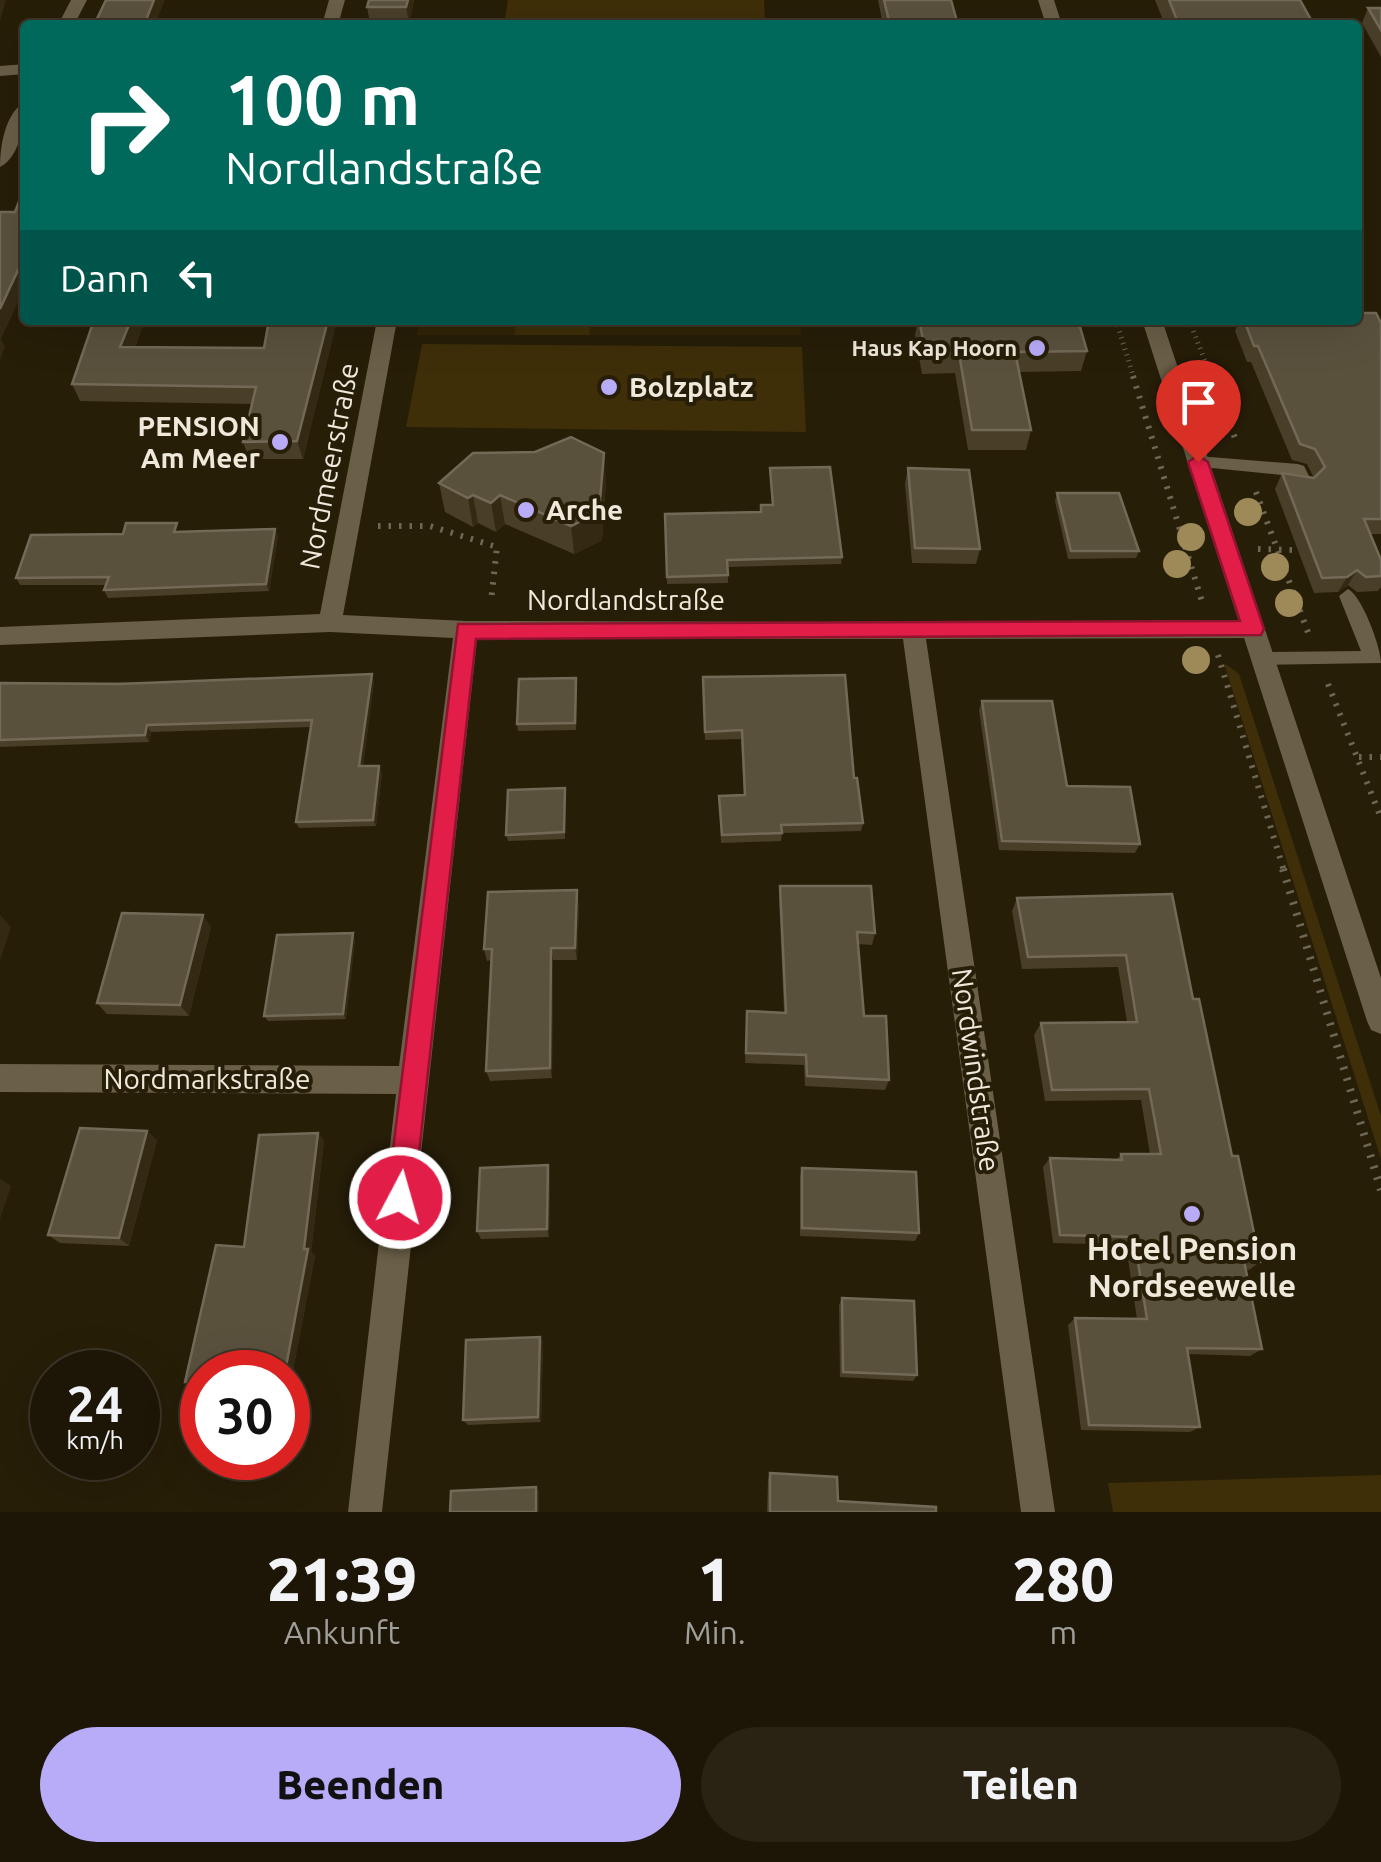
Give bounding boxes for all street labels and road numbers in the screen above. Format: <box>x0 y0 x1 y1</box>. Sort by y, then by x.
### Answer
street label: Nordmeerstraße <box>293 360 364 572</box>
street label: Nordlandstraße <box>527 584 725 615</box>
street label: Nordwindstraße <box>947 966 1006 1173</box>
street label: Nordmarkstraße <box>103 1063 311 1094</box>

